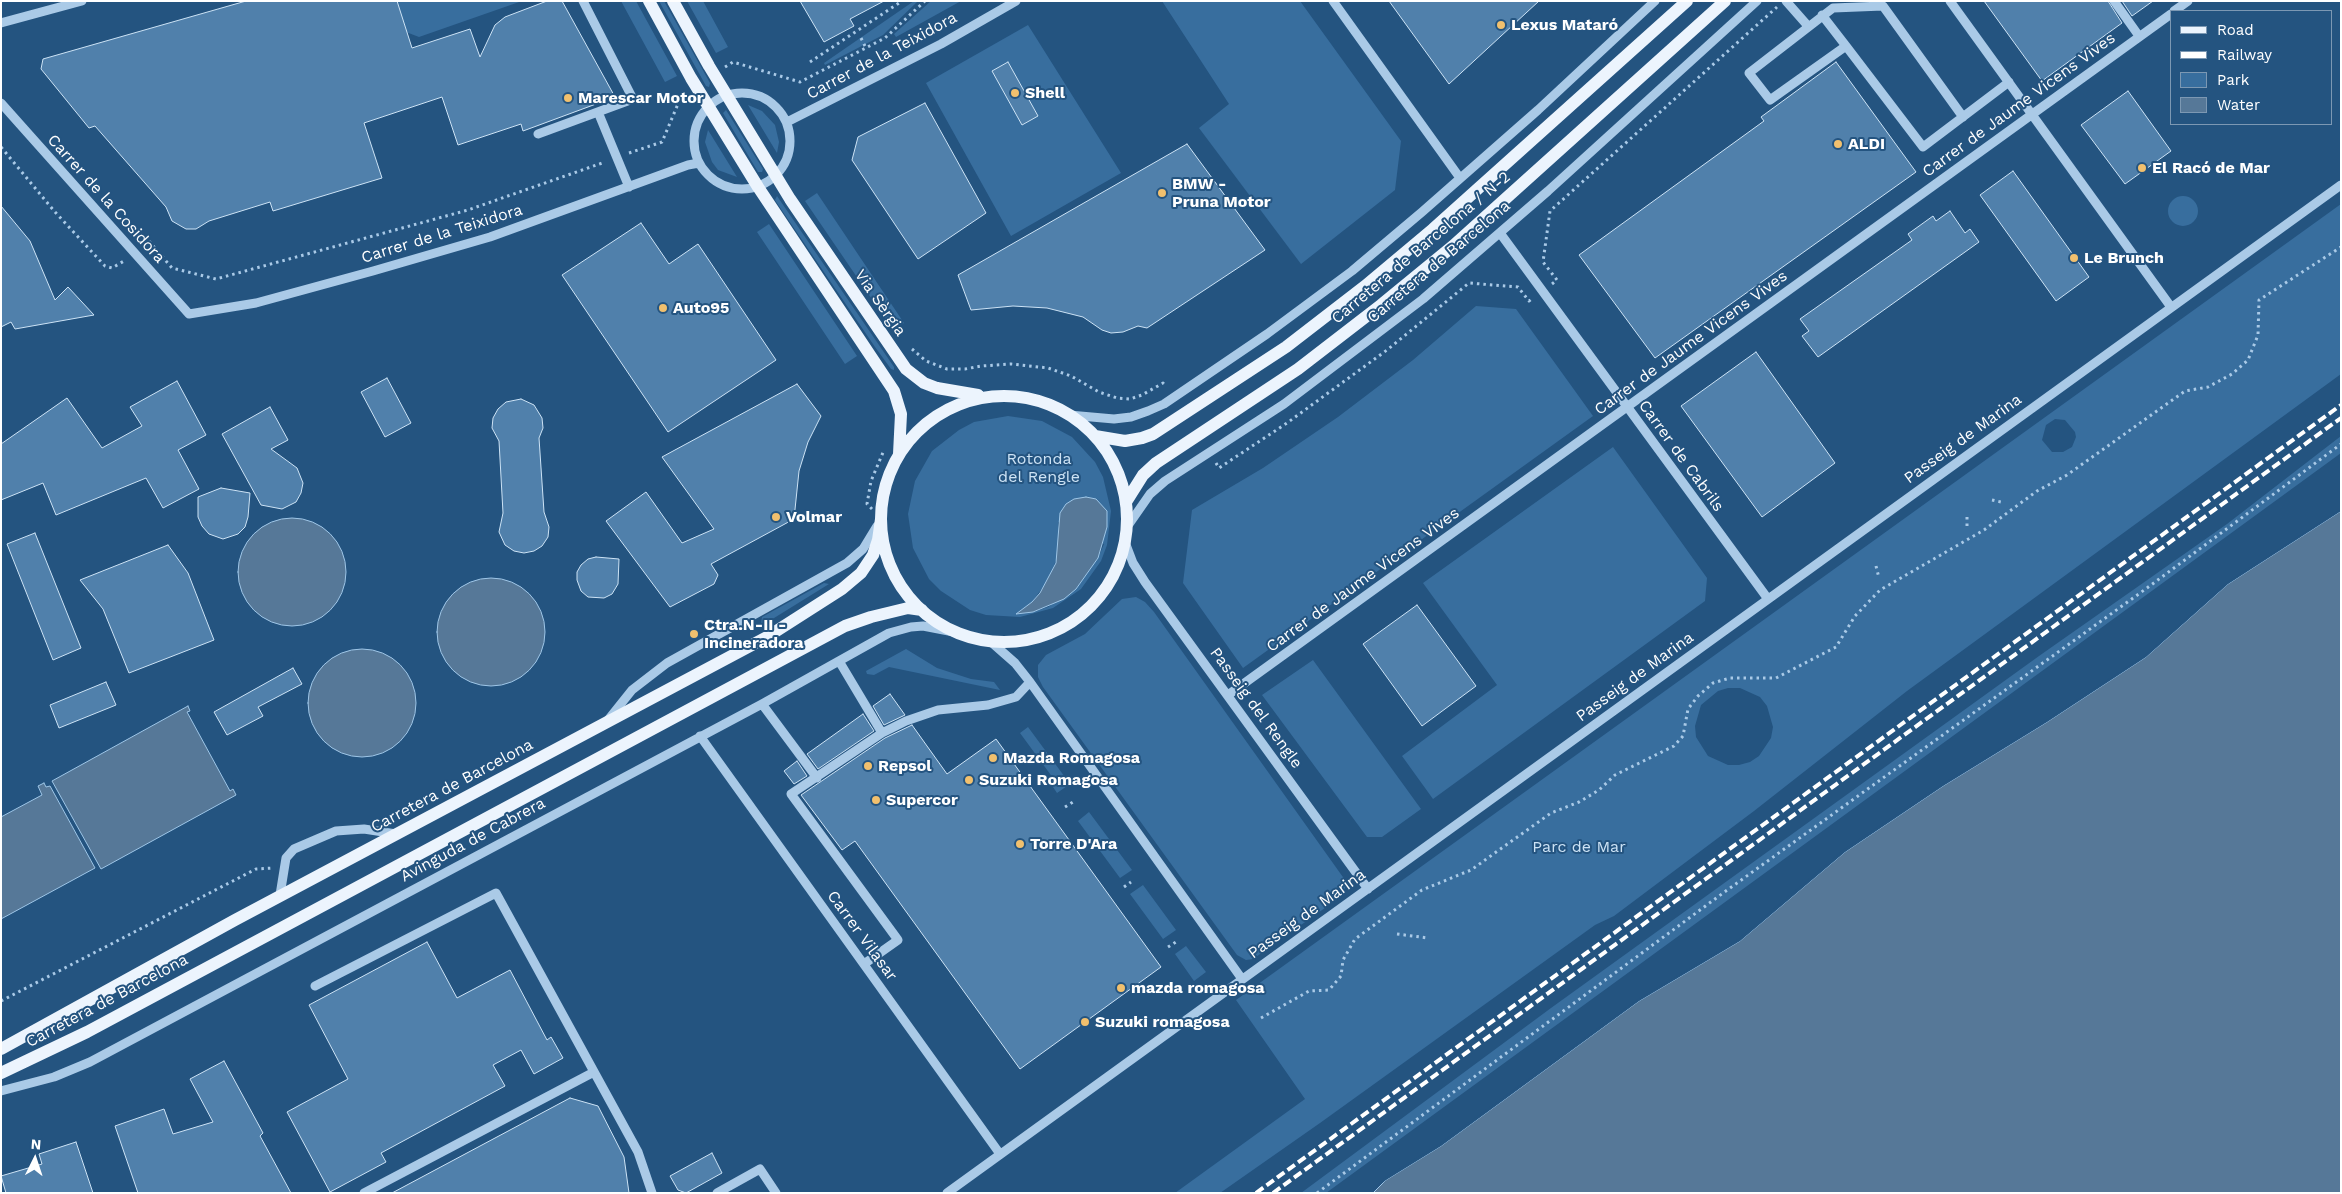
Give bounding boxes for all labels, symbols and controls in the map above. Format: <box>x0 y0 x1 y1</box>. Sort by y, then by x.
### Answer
street label: Carrer de la Teixidora <box>804 8 960 104</box>
legend <box>2170 10 2332 125</box>
place label: Lexus Mataró <box>1511 15 1618 35</box>
marker: Lexus Mataró <box>1495 19 1507 31</box>
text: Road <box>2217 21 2254 39</box>
street label: Carrer de Jaume Vicens Vives <box>1919 29 2119 181</box>
text: Railway <box>2217 46 2272 64</box>
text: Park <box>2217 71 2249 89</box>
place label: Shell <box>1025 83 1065 103</box>
marker: Shell <box>1009 87 1021 99</box>
place label: Marescar Motor <box>578 88 704 108</box>
marker: Marescar Motor <box>562 92 574 104</box>
text: Water <box>2217 96 2260 114</box>
street label: Carrer de la Cosidora <box>43 131 169 267</box>
place label: ALDI <box>1848 134 1885 154</box>
marker: ALDI <box>1832 138 1844 150</box>
place label: El Racó de Mar <box>2152 158 2270 178</box>
marker: El Racó de Mar <box>2136 162 2148 174</box>
street label: Carretera de Barcelona / N-2 <box>1328 168 1514 328</box>
place label: BMW - Pruna Motor <box>1172 174 1271 212</box>
marker: BMW - Pruna Motor <box>1156 187 1168 199</box>
street label: Carretera de Barcelona <box>1364 197 1514 327</box>
street label: Carrer de la Teixidora <box>359 200 525 268</box>
place label: Le Brunch <box>2084 248 2164 268</box>
marker: Le Brunch <box>2068 252 2080 264</box>
street label: Via Sèrgia <box>850 266 910 340</box>
street label: Carrer de Jaume Vicens Vives <box>1591 267 1791 419</box>
place label: Auto95 <box>673 298 729 318</box>
marker: Auto95 <box>657 302 669 314</box>
street label: Passeig de Marina <box>1901 390 2025 488</box>
street label: Carrer de Cabrils <box>1634 397 1728 515</box>
park label: Rotonda del Rengle <box>998 449 1080 487</box>
street label: Carrer de Jaume Vicens Vives <box>1263 504 1463 656</box>
place label: Volmar <box>786 507 842 527</box>
marker: Volmar <box>770 511 782 523</box>
place label: Ctra.N-II - Incineradora <box>704 615 804 653</box>
marker: Ctra.N-II - Incineradora <box>688 628 700 640</box>
street label: Passeig de Marina <box>1573 628 1697 726</box>
street label: Passeig del Rengle <box>1206 644 1306 772</box>
street label: Carretera de Barcelona <box>368 735 536 837</box>
place label: Mazda Romagosa <box>1003 748 1140 768</box>
marker: Mazda Romagosa <box>987 752 999 764</box>
place label: Repsol <box>878 756 932 776</box>
marker: Repsol <box>862 760 874 772</box>
place label: Suzuki Romagosa <box>979 770 1118 790</box>
marker: Suzuki Romagosa <box>963 774 975 786</box>
place label: Supercor <box>886 790 958 810</box>
street label: Avinguda de Cabrera <box>397 794 549 886</box>
marker: Supercor <box>870 794 882 806</box>
place label: Torre D'Ara <box>1030 834 1117 854</box>
park label: Parc de Mar <box>1532 837 1626 857</box>
marker: Torre D'Ara <box>1014 838 1026 850</box>
street label: Passeig de Marina <box>1245 865 1369 963</box>
street label: Carrer Vilasar <box>823 887 901 985</box>
street label: Carretera de Barcelona <box>23 950 191 1052</box>
place label: mazda romagosa <box>1131 978 1265 998</box>
marker: mazda romagosa <box>1115 982 1127 994</box>
place label: Suzuki romagosa <box>1095 1012 1230 1032</box>
marker: Suzuki romagosa <box>1079 1016 1091 1028</box>
north arrow <box>10 1134 60 1184</box>
text: N <box>30 1136 42 1152</box>

